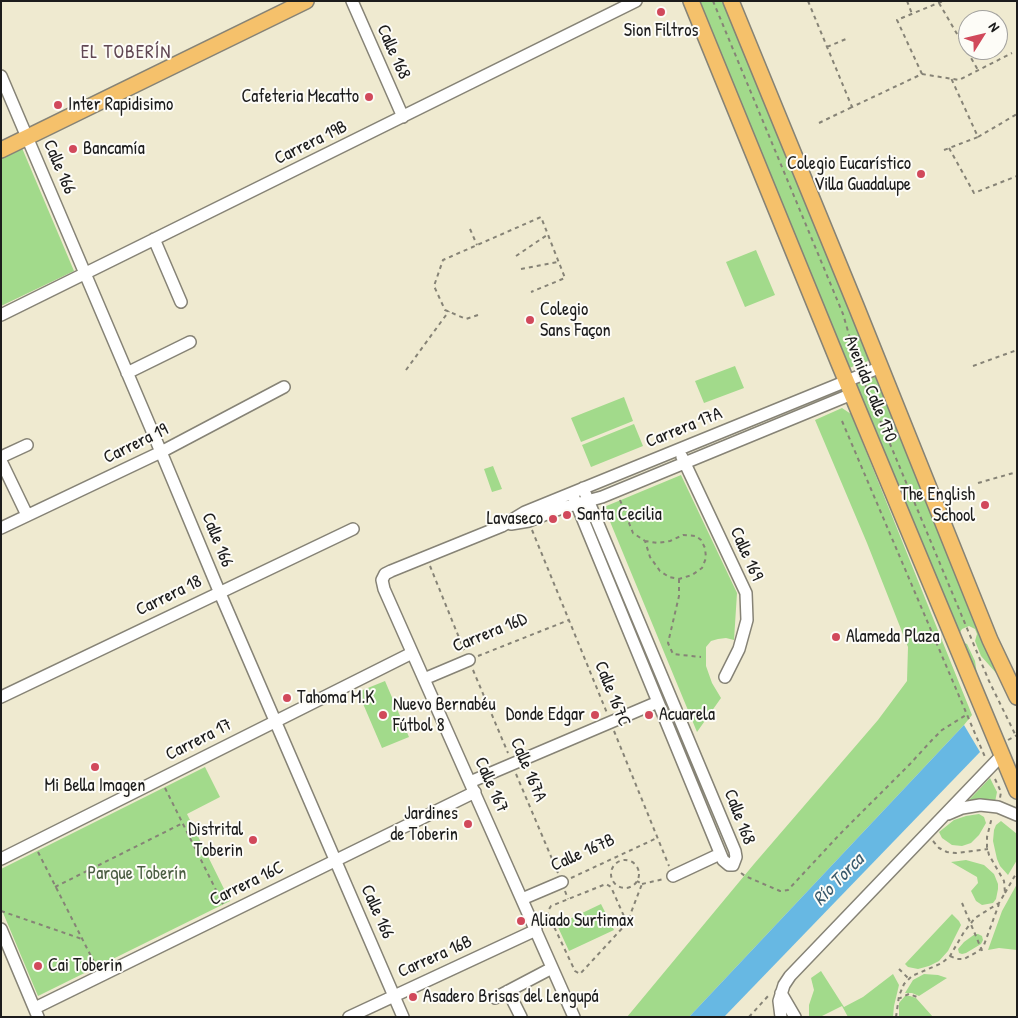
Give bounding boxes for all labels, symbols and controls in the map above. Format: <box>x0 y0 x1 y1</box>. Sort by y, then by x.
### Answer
marker: Sion Filtros <box>655 6 667 18</box>
north arrow <box>958 10 1008 60</box>
text: N <box>985 18 1005 35</box>
place label: Sion Filtros <box>624 20 698 42</box>
street label: Calle 168 <box>371 21 415 83</box>
district label: EL TOBERÍN <box>79 42 173 64</box>
place label: Cafeteria Mecatto <box>241 86 359 108</box>
marker: Cafeteria Mecatto <box>363 91 375 103</box>
place label: Inter Rapidisimo <box>68 94 173 116</box>
marker: Inter Rapidisimo <box>52 99 64 111</box>
street label: Carrera 19B <box>271 116 351 170</box>
street label: Calle 166 <box>38 137 80 197</box>
place label: Bancamía <box>83 138 145 160</box>
marker: Bancamía <box>67 143 79 155</box>
place label: Colegio Eucarístico Villa Guadalupe <box>787 153 911 195</box>
marker: Colegio Eucarístico Villa Guadalupe <box>915 168 927 180</box>
place label: Colegio Sans Façon <box>540 299 611 342</box>
marker: Colegio Sans Façon <box>524 314 536 326</box>
street label: Avenida Calle 170 <box>839 333 901 445</box>
street label: Carrera 17A <box>643 403 725 453</box>
street label: Carrera 19 <box>100 419 172 469</box>
place label: The English School <box>900 484 975 526</box>
marker: The English School <box>979 499 991 511</box>
place label: Santa Cecilia <box>577 504 662 526</box>
place label: Lavaseco <box>487 508 543 530</box>
marker: Santa Cecilia <box>561 509 573 521</box>
street label: Calle 166 <box>196 510 238 570</box>
marker: Lavaseco <box>547 513 559 525</box>
street label: Calle 169 <box>725 524 767 584</box>
street label: Carrera 18 <box>133 571 205 621</box>
street label: Carrera 16D <box>450 608 530 658</box>
place label: Alameda Plaza <box>846 626 940 648</box>
marker: Alameda Plaza <box>830 631 842 643</box>
street label: Calle 167C <box>589 658 635 730</box>
place label: Tahoma M.K <box>297 687 375 709</box>
marker: Tahoma M.K <box>281 692 293 704</box>
place label: Nuevo Bernabéu Fútbol 8 <box>393 694 496 736</box>
place label: Donde Edgar <box>506 704 585 726</box>
place label: Acuarela <box>659 704 715 726</box>
marker: Nuevo Bernabéu Fútbol 8 <box>377 709 389 721</box>
marker: Donde Edgar <box>589 709 601 721</box>
marker: Acuarela <box>643 709 655 721</box>
street label: Carrera 17 <box>162 714 236 766</box>
street label: Calle 167A <box>505 735 551 805</box>
street label: Calle 167 <box>469 754 513 816</box>
marker: Mi Bella Imagen <box>89 761 101 773</box>
place label: Mi Bella Imagen <box>45 775 145 797</box>
street label: Calle 168 <box>719 786 759 848</box>
place label: Jardines de Toberin <box>390 803 458 846</box>
marker: Jardines de Toberin <box>462 818 474 830</box>
place label: Distrital Toberin <box>188 819 243 862</box>
street label: Calle 167B <box>548 829 618 877</box>
marker: Distrital Toberin <box>247 834 259 846</box>
water label: Río Torca <box>809 849 869 911</box>
street label: Carrera 16C <box>206 857 288 911</box>
park label: Parque Toberín <box>88 863 186 885</box>
street label: Calle 166 <box>356 882 398 942</box>
place label: Aliado Surtimax <box>531 910 634 932</box>
marker: Aliado Surtimax <box>515 915 527 927</box>
street label: Carrera 16B <box>395 931 475 983</box>
place label: Cai Toberin <box>48 955 122 977</box>
marker: Cai Toberin <box>32 960 44 972</box>
place label: Asadero Brisas del Lengupá <box>423 986 598 1008</box>
marker: Asadero Brisas del Lengupá <box>407 991 419 1003</box>

